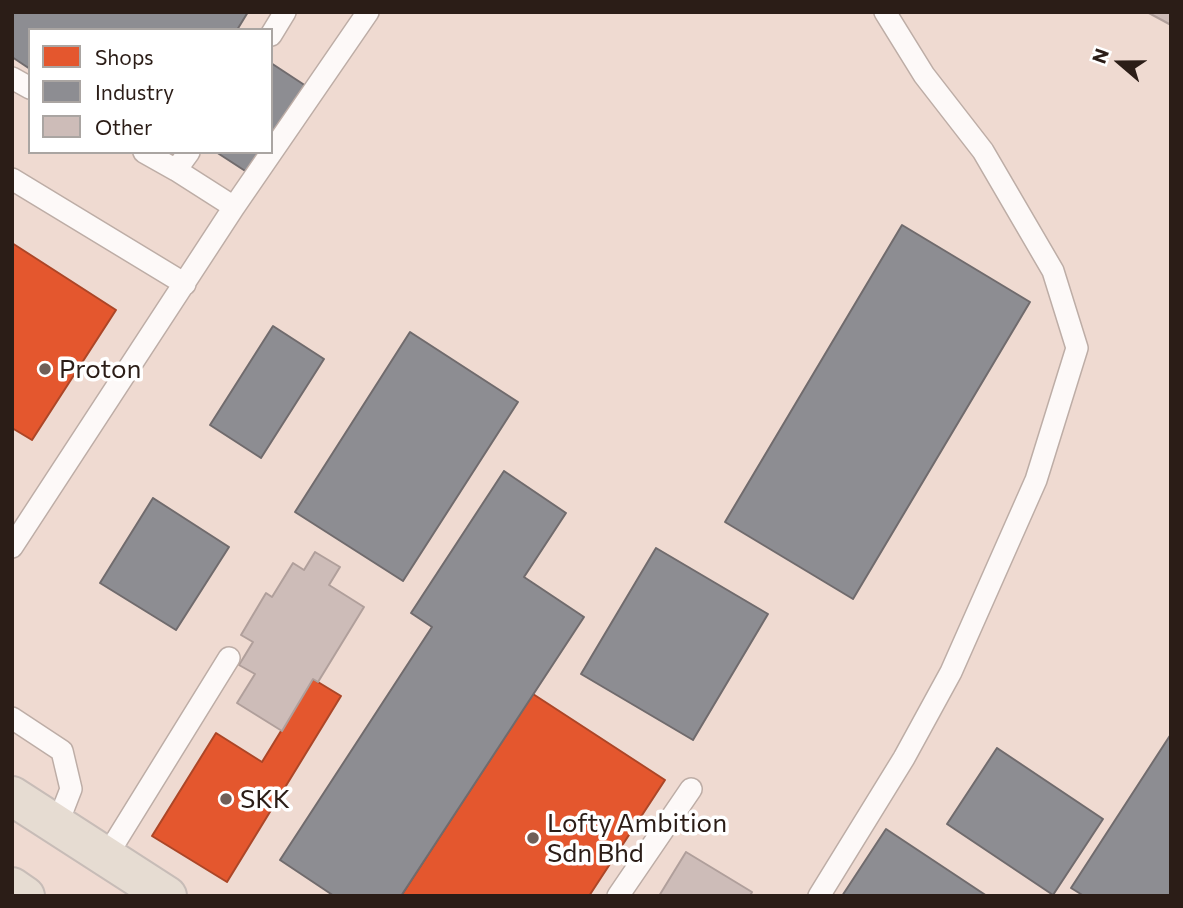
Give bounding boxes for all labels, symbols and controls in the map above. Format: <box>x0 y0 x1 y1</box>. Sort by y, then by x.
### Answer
legend <box>28 28 273 154</box>
north arrow <box>1085 28 1155 98</box>
text: Shops <box>95 44 154 69</box>
text: N <box>1087 45 1113 66</box>
text: Industry <box>95 79 174 104</box>
text: Other <box>95 114 152 139</box>
place label: Proton <box>59 353 142 385</box>
marker: Proton <box>37 361 53 377</box>
place label: SKK <box>240 783 290 815</box>
marker: SKK <box>218 791 234 807</box>
place label: Lofty Ambition Sdn Bhd <box>547 807 727 868</box>
marker: Lofty Ambition Sdn Bhd <box>525 830 541 846</box>

